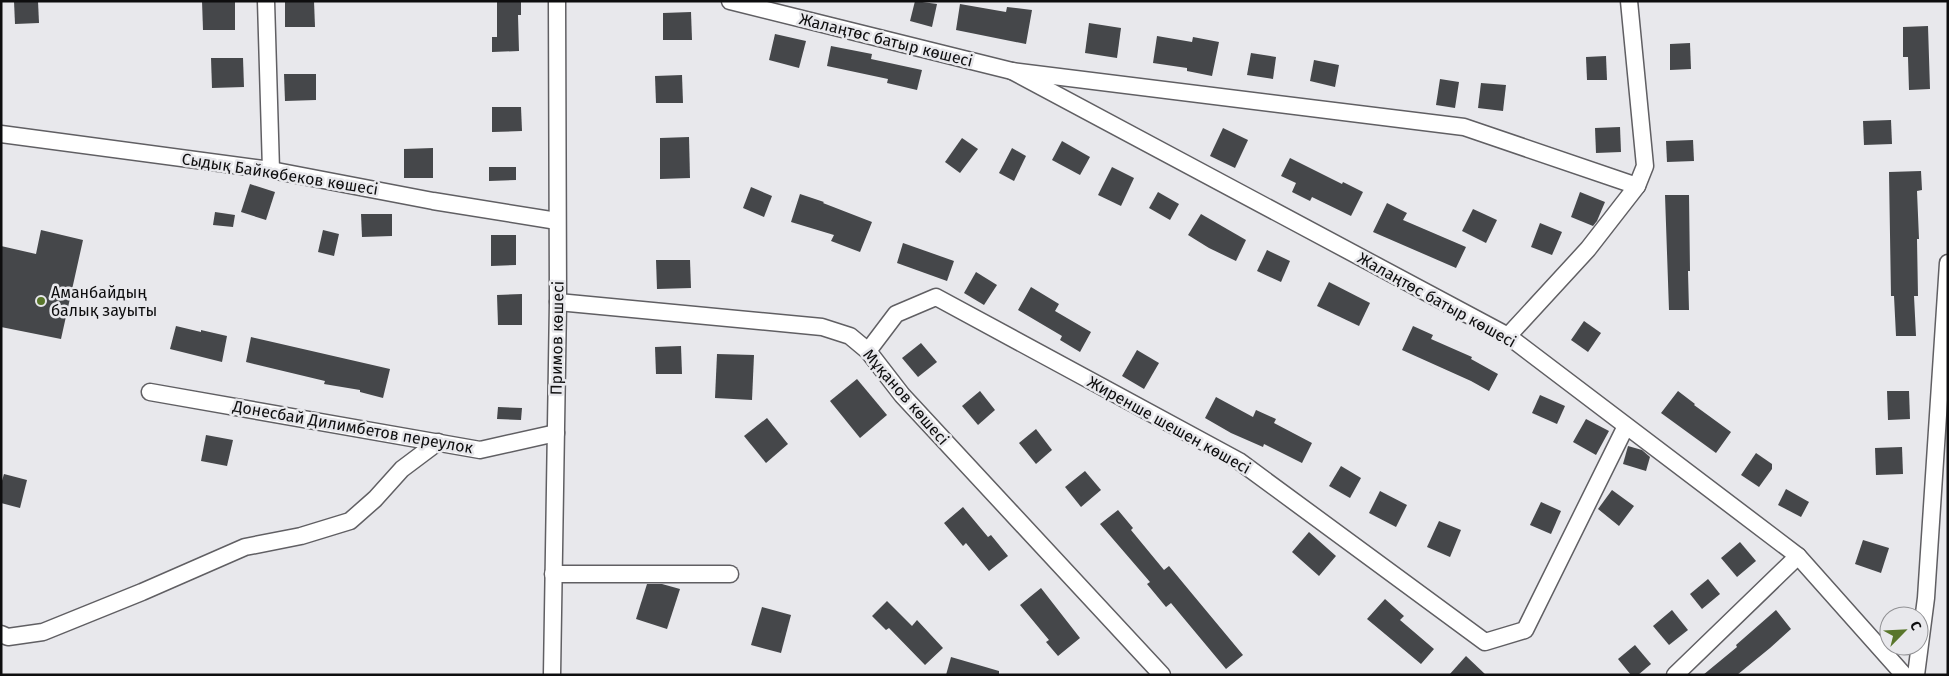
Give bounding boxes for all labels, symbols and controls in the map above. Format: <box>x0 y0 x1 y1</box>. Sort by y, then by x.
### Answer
street label: Жалаңтөс батыр көшесі <box>797 9 975 71</box>
street label: Сыдық Байкөбеков көшесі <box>180 149 380 199</box>
street label: Жалаңтөс батыр көшесі <box>1354 248 1520 352</box>
street label: Примов көшесі <box>547 281 567 395</box>
place label: Аманбайдың балық зауыты <box>51 283 157 320</box>
marker: Аманбайдың балық зауыты <box>35 295 47 307</box>
street label: Мұқанов көшесі <box>859 345 953 449</box>
street label: Жиренше шешен көшесі <box>1084 372 1254 478</box>
street label: Донесбай Дилимбетов переулок <box>231 396 475 458</box>
north arrow <box>1879 606 1929 656</box>
text: С <box>1906 619 1925 633</box>

